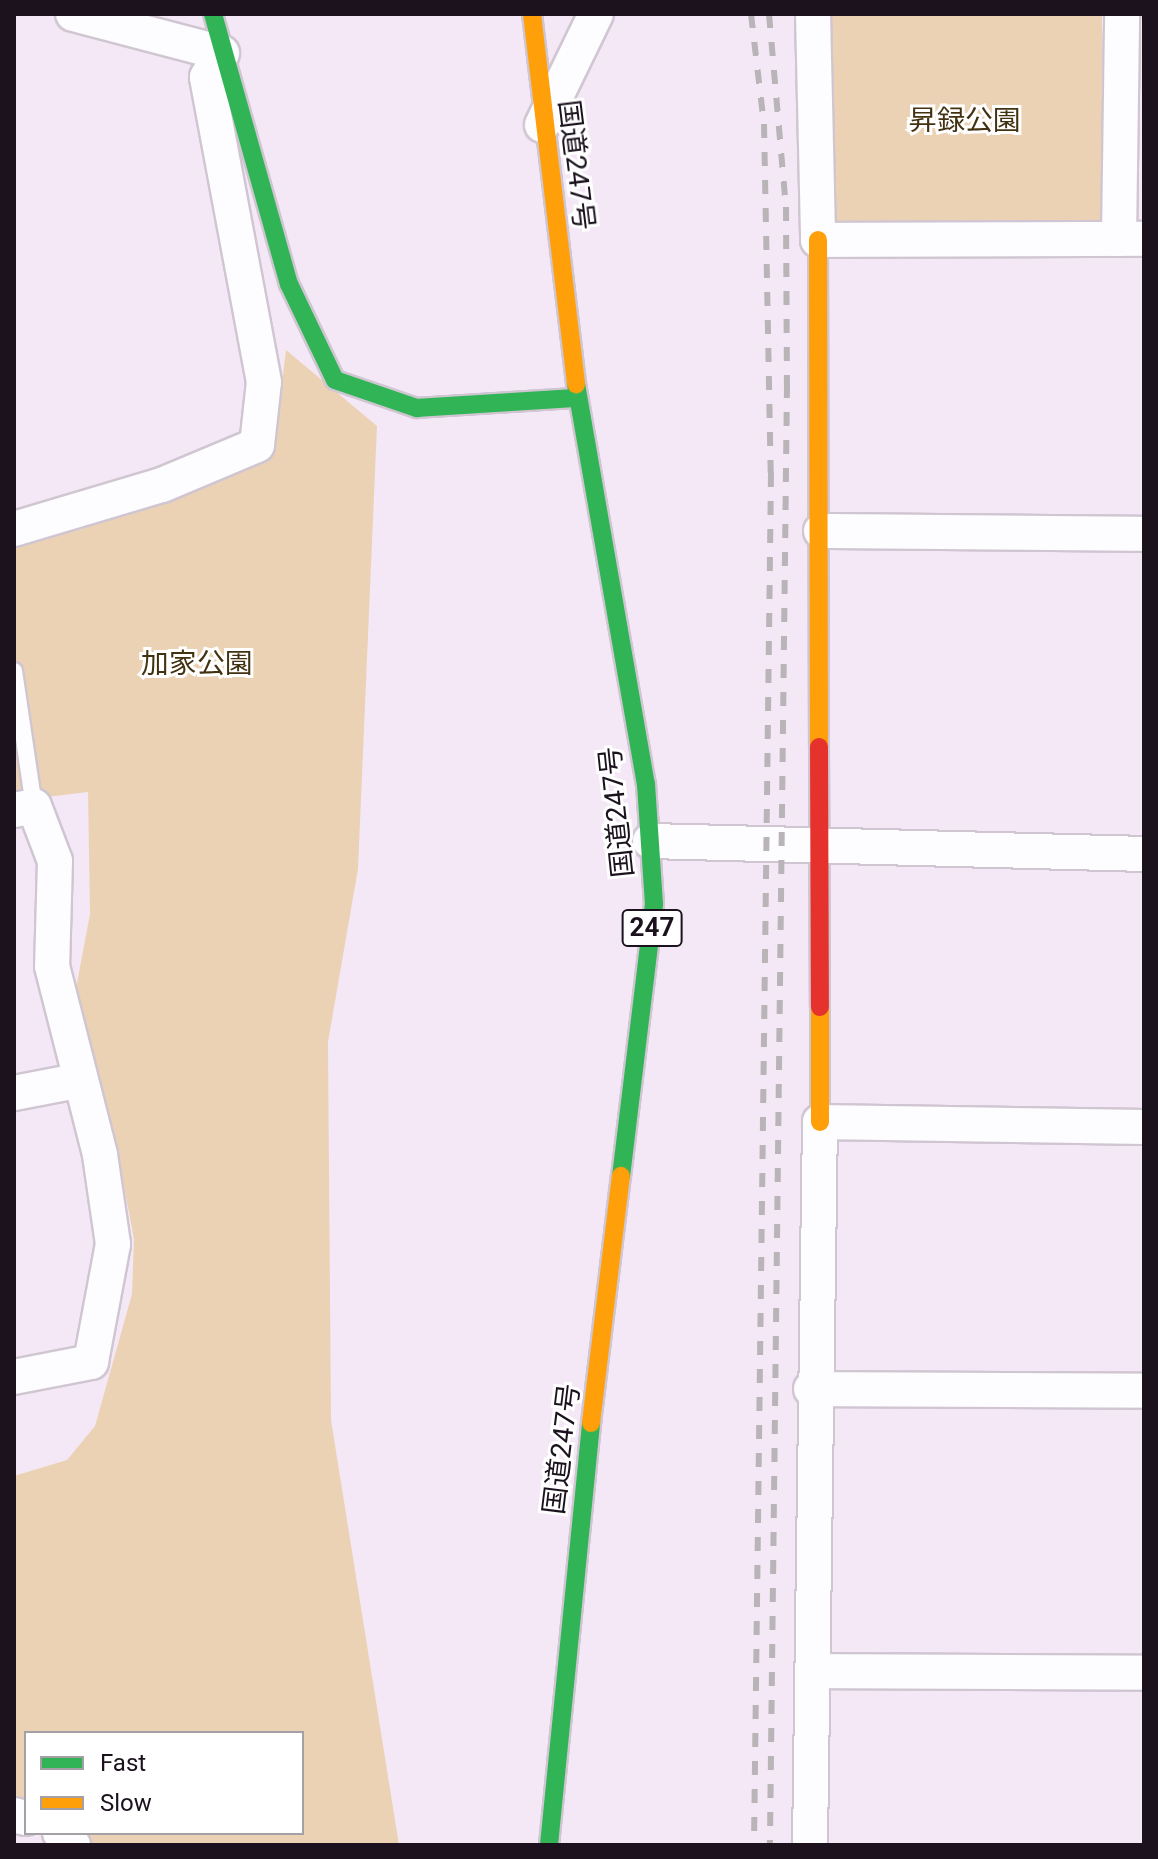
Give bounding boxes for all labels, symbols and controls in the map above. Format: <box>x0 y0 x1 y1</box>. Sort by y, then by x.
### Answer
street label: 国道247号 <box>551 98 601 232</box>
park label: 昇録公園 <box>909 104 1021 138</box>
park label: 加家公園 <box>141 647 253 681</box>
street label: 国道247号 <box>593 745 641 879</box>
road number: 247 <box>620 906 684 950</box>
street label: 国道247号 <box>537 1382 587 1516</box>
legend <box>24 1731 304 1835</box>
text: Fast <box>100 1749 146 1777</box>
text: Slow <box>100 1789 152 1817</box>

